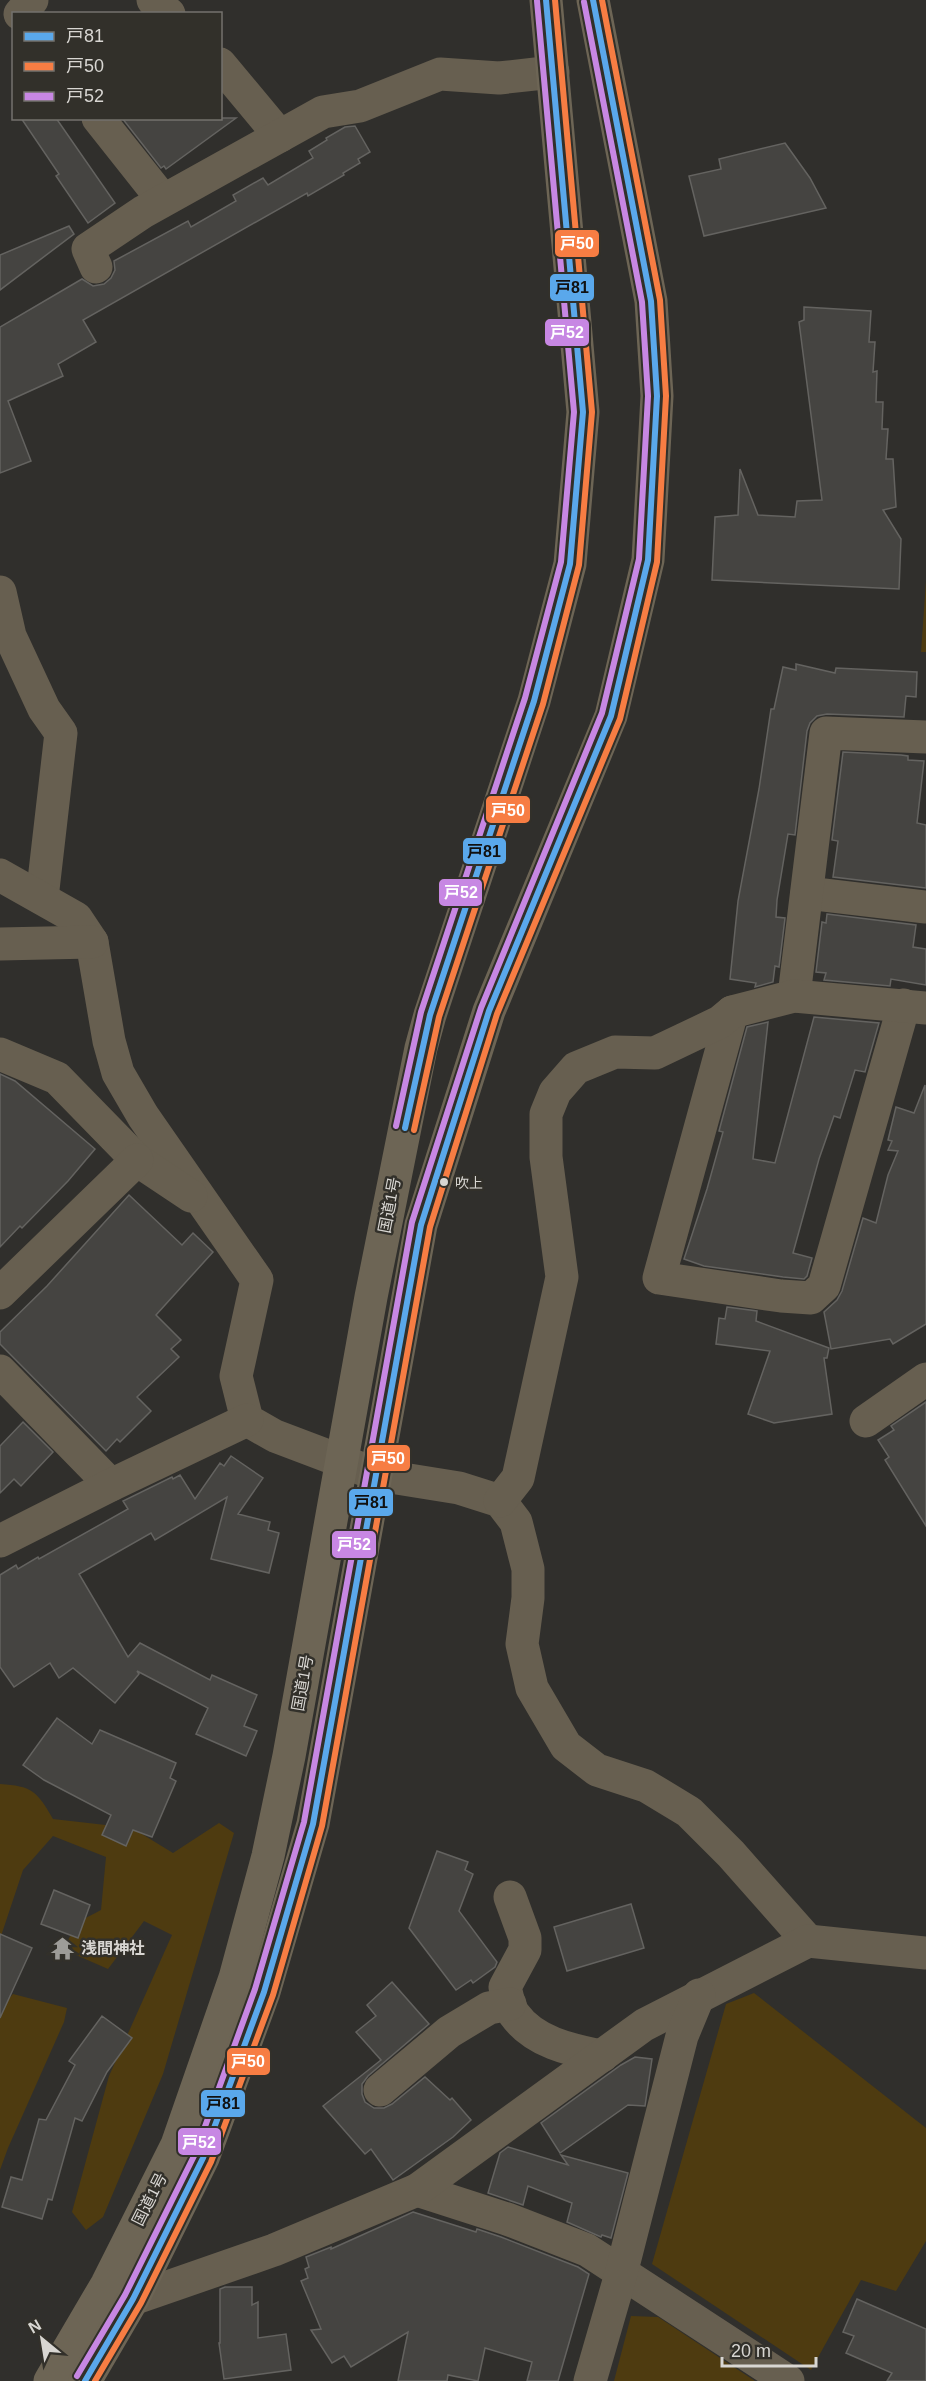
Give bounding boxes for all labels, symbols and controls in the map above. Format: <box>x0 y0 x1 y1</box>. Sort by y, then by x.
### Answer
legend <box>12 12 222 120</box>
text: 戸81 <box>66 26 104 46</box>
text: 戸50 <box>66 56 104 76</box>
text: 戸52 <box>66 86 104 106</box>
line badge: 戸50 <box>554 229 600 258</box>
text: 戸50 <box>560 235 594 252</box>
line badge: 戸81 <box>549 273 595 302</box>
text: 戸81 <box>555 279 589 296</box>
line badge: 戸52 <box>544 318 590 347</box>
text: 戸52 <box>550 324 584 341</box>
line badge: 戸50 <box>485 795 531 824</box>
text: 戸50 <box>491 802 525 819</box>
line badge: 戸81 <box>462 837 507 865</box>
text: 戸81 <box>467 843 501 860</box>
line badge: 戸52 <box>438 878 483 907</box>
text: 戸52 <box>444 884 478 901</box>
place label: 吹上 <box>455 1175 483 1191</box>
street label: 国道1号 <box>376 1176 403 1235</box>
marker: 吹上 <box>438 1176 450 1188</box>
line badge: 戸50 <box>366 1444 411 1472</box>
text: 戸50 <box>371 1450 405 1467</box>
line badge: 戸81 <box>348 1488 394 1517</box>
text: 戸81 <box>354 1494 388 1511</box>
line badge: 戸52 <box>331 1530 377 1559</box>
text: 戸52 <box>337 1536 371 1553</box>
street label: 国道1号 <box>289 1654 316 1713</box>
temple icon: 浅間神社 <box>50 1935 76 1961</box>
place label: 浅間神社 <box>81 1939 145 1957</box>
line badge: 戸50 <box>226 2047 271 2076</box>
text: 戸50 <box>231 2053 265 2070</box>
line badge: 戸81 <box>200 2089 246 2118</box>
text: 戸81 <box>206 2095 240 2112</box>
line badge: 戸52 <box>177 2127 222 2156</box>
text: 戸52 <box>182 2134 216 2151</box>
street label: 国道1号 <box>129 2170 170 2228</box>
north arrow <box>12 2309 72 2369</box>
text: N <box>25 2316 44 2337</box>
scale bar <box>722 2330 816 2368</box>
text: 20 m <box>731 2341 771 2361</box>

